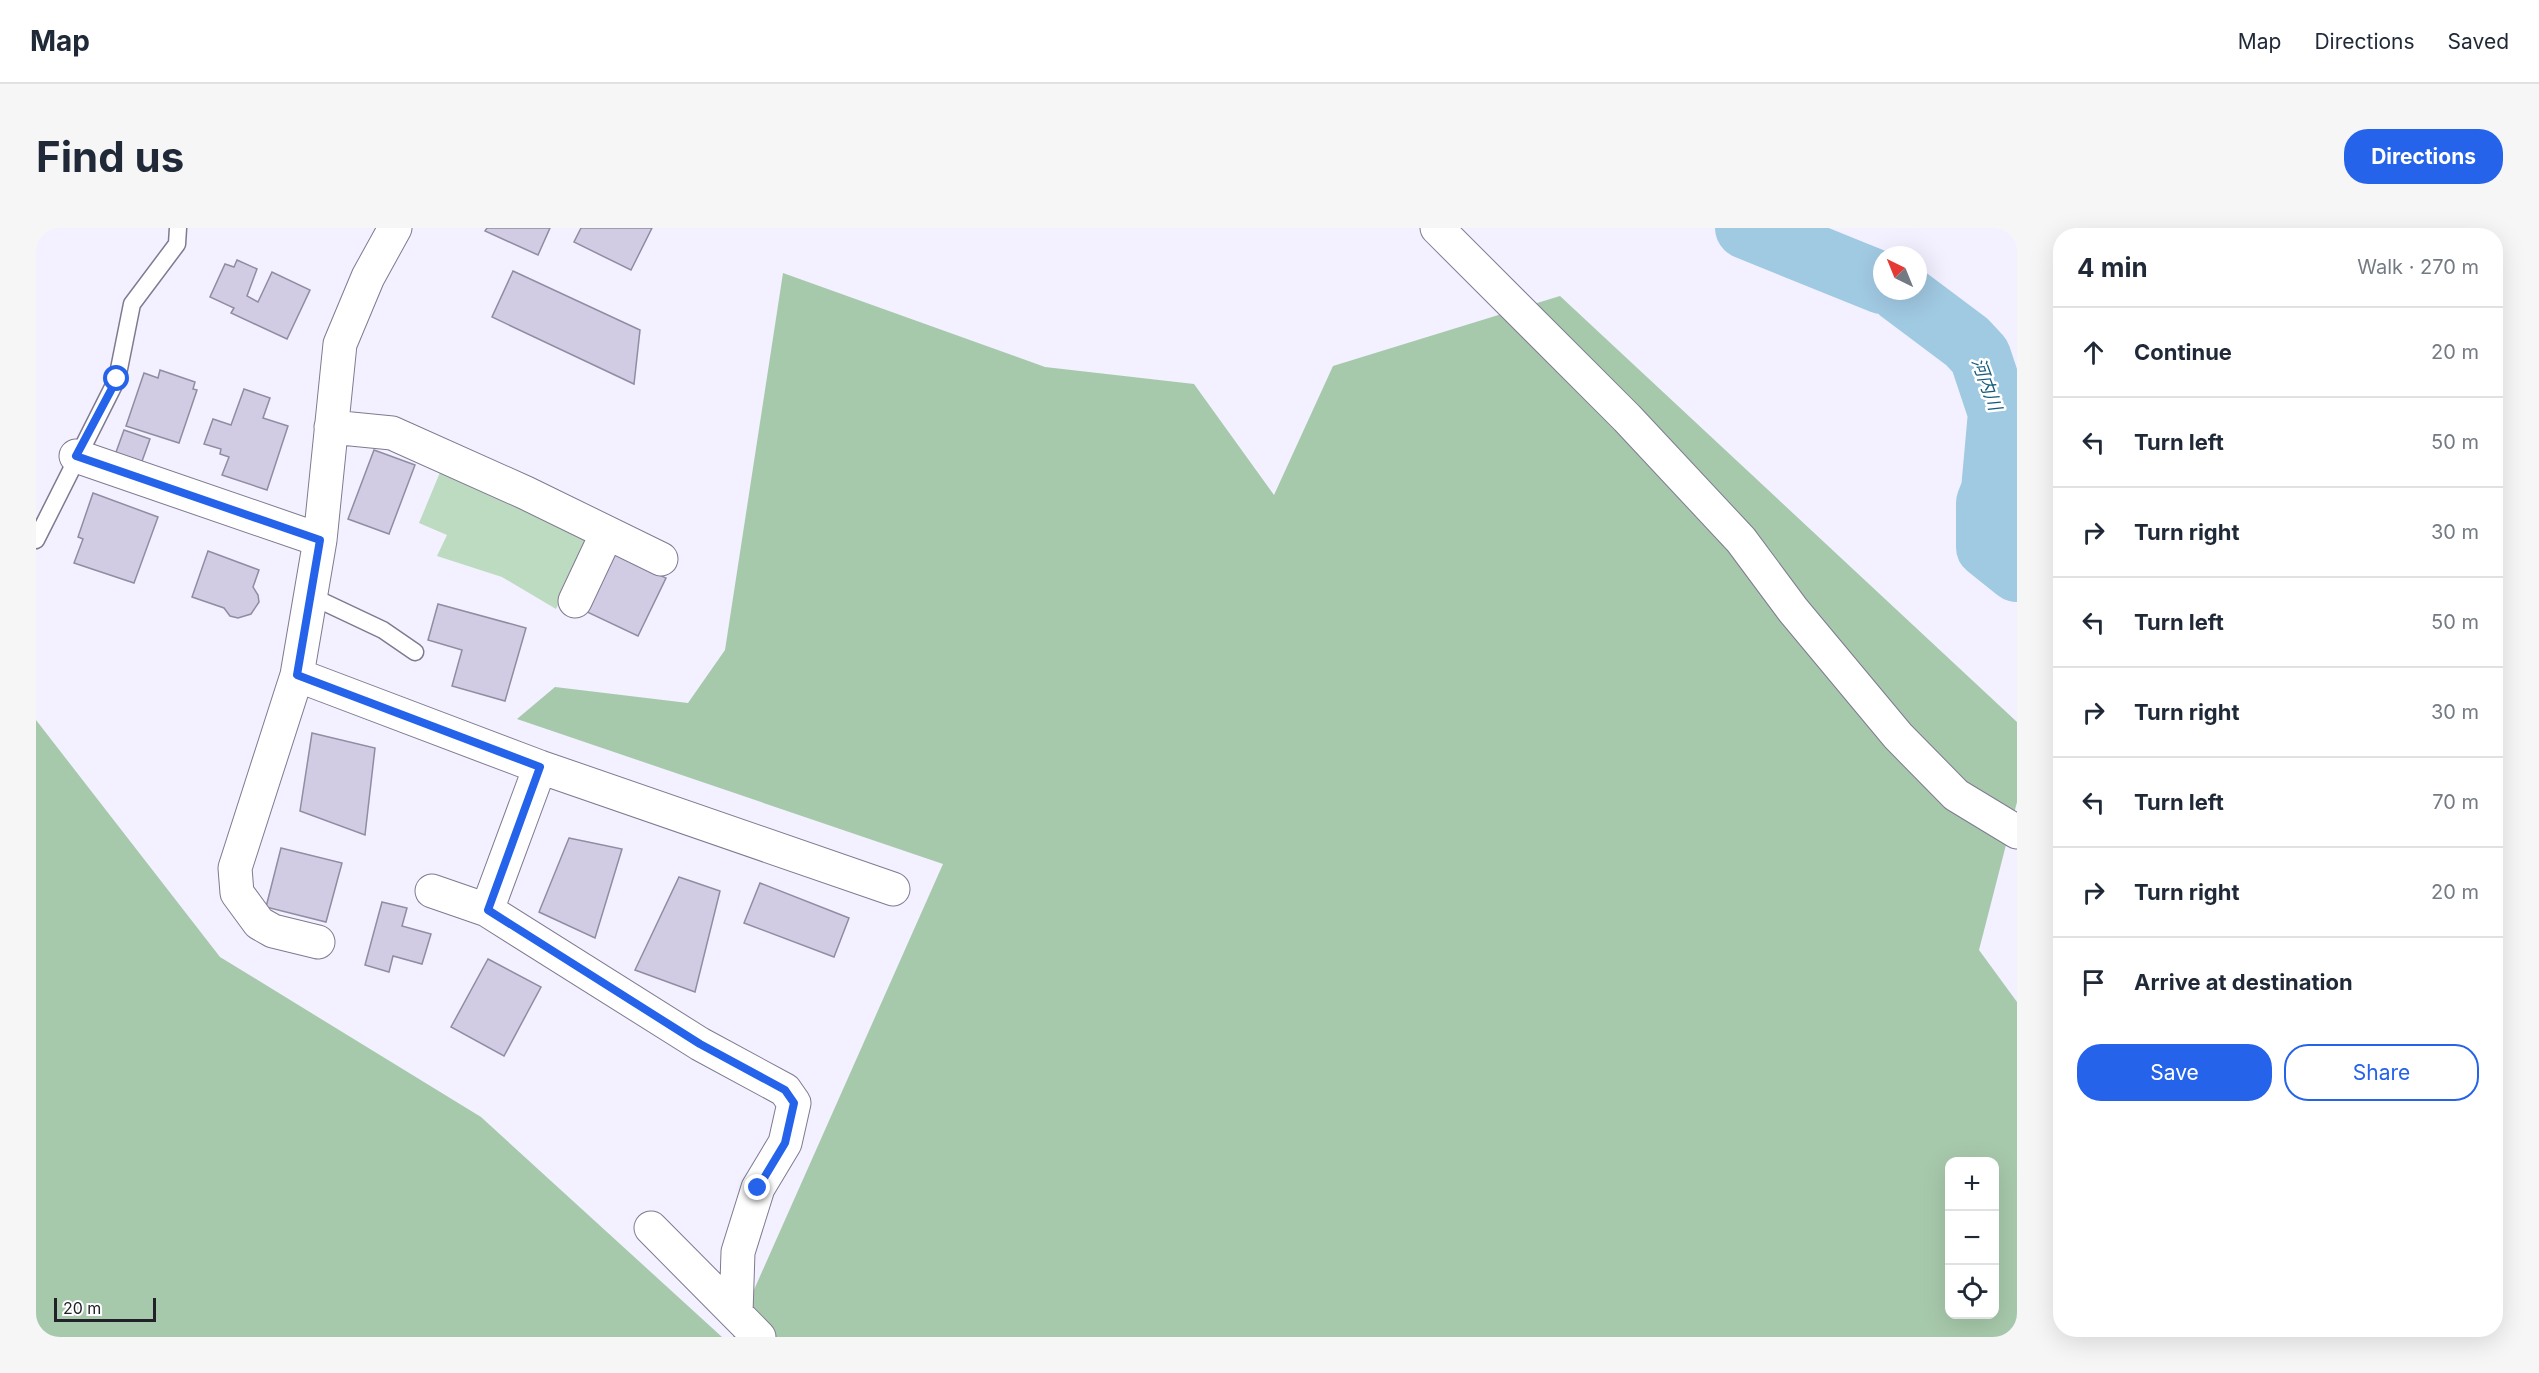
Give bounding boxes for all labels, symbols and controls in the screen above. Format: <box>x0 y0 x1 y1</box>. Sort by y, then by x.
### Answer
text: Map <box>30 24 90 58</box>
text: Map <box>2238 29 2281 54</box>
text: Directions <box>2314 29 2415 54</box>
text: Saved <box>2448 29 2509 54</box>
button: Directions <box>2344 129 2503 184</box>
text: Find us <box>36 131 184 182</box>
north arrow <box>1873 246 1927 300</box>
text: 4 min <box>2077 252 2148 283</box>
text: Walk · 270 m <box>2357 255 2479 279</box>
icon: ahead <box>2077 336 2110 369</box>
text: Continue <box>2134 339 2232 365</box>
text: 20 m <box>2431 340 2479 364</box>
water label: 河内川 <box>1968 355 2007 415</box>
route start <box>103 365 129 391</box>
icon: left <box>2077 426 2110 459</box>
text: Turn left <box>2134 429 2224 455</box>
text: 50 m <box>2431 430 2479 454</box>
icon: right <box>2077 516 2110 549</box>
text: Turn right <box>2134 519 2240 545</box>
text: 30 m <box>2431 520 2479 544</box>
icon: left <box>2077 606 2110 639</box>
text: Turn left <box>2134 609 2224 635</box>
text: 50 m <box>2431 610 2479 634</box>
icon: right <box>2077 696 2110 729</box>
text: Turn right <box>2134 699 2240 725</box>
text: 30 m <box>2431 700 2479 724</box>
icon: left <box>2077 786 2110 819</box>
text: Turn left <box>2134 789 2224 815</box>
text: 70 m <box>2432 790 2479 814</box>
icon: right <box>2077 876 2110 909</box>
text: Turn right <box>2134 879 2240 905</box>
text: 20 m <box>2431 880 2479 904</box>
icon: arrive <box>2077 966 2110 999</box>
text: Arrive at destination <box>2134 969 2353 995</box>
button: Save <box>2077 1044 2272 1101</box>
button: Share <box>2284 1044 2479 1101</box>
map controls <box>1945 1157 1999 1319</box>
button: + <box>1945 1157 1999 1211</box>
route end <box>744 1174 770 1200</box>
button: − <box>1945 1211 1999 1265</box>
button: locate <box>1945 1265 1999 1319</box>
scale bar <box>54 1295 156 1322</box>
text: 20 m <box>63 1298 101 1318</box>

